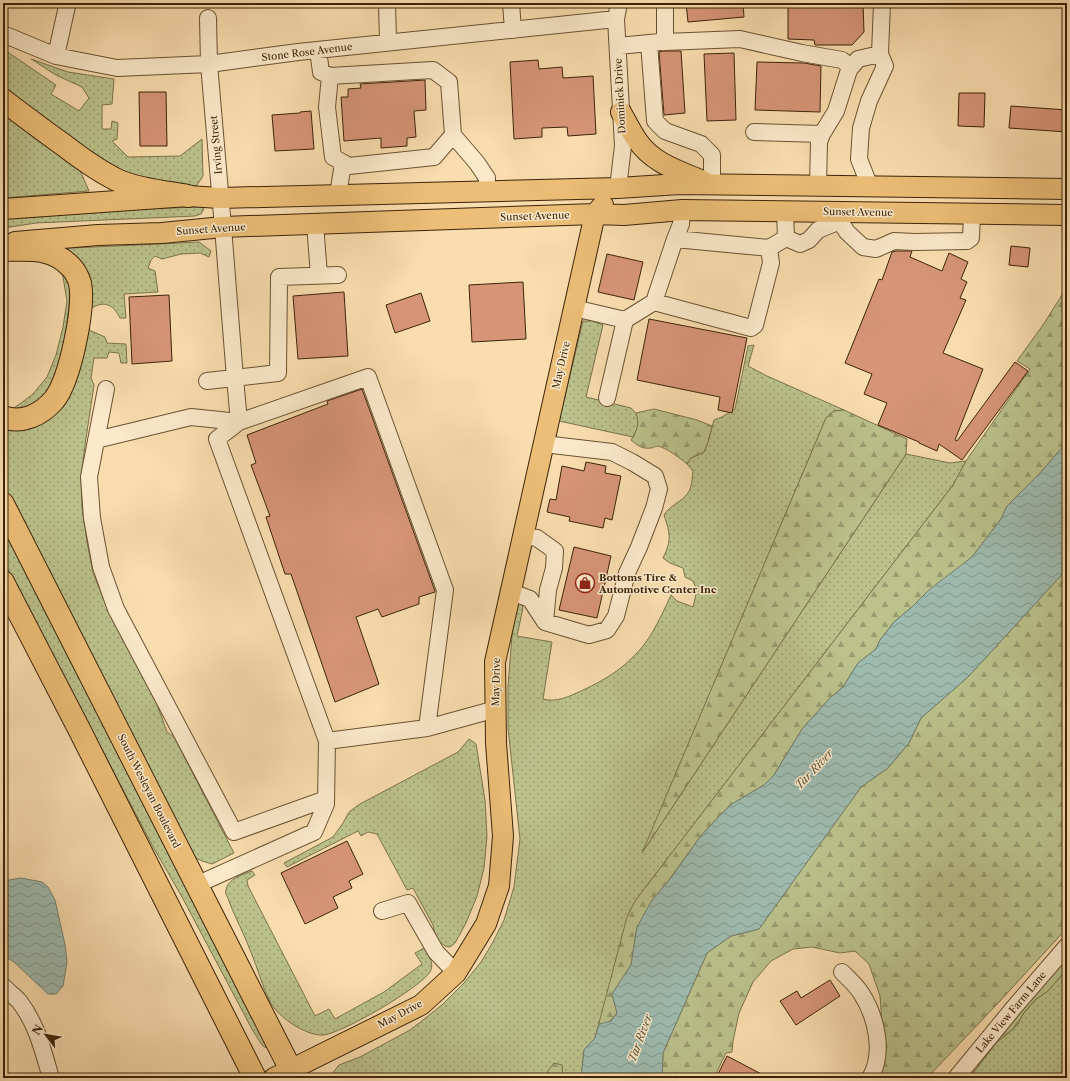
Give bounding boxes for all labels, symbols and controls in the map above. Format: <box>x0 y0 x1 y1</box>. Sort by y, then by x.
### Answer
street label: Stone Rose Avenue <box>261 40 353 64</box>
street label: Dominick Drive <box>612 58 628 134</box>
street label: Irving Street <box>207 115 225 175</box>
street label: Sunset Avenue <box>823 205 893 219</box>
street label: Sunset Avenue <box>500 208 570 224</box>
street label: Sunset Avenue <box>176 220 247 238</box>
street label: May Drive <box>549 339 573 390</box>
place label: Bottoms Tire & Automotive Center Inc <box>598 571 717 596</box>
shop icon: Bottoms Tire & Automotive Center Inc <box>574 572 596 594</box>
street label: May Drive <box>489 657 503 707</box>
street label: South Wesleyan Boulevard <box>114 732 184 850</box>
water label: Tar River <box>792 745 837 792</box>
street label: Lake View Farm Lane <box>973 968 1049 1056</box>
street label: May Drive <box>375 997 425 1031</box>
water label: Tar River <box>625 1011 655 1064</box>
north arrow <box>26 1015 66 1055</box>
text: N <box>29 1022 46 1038</box>

